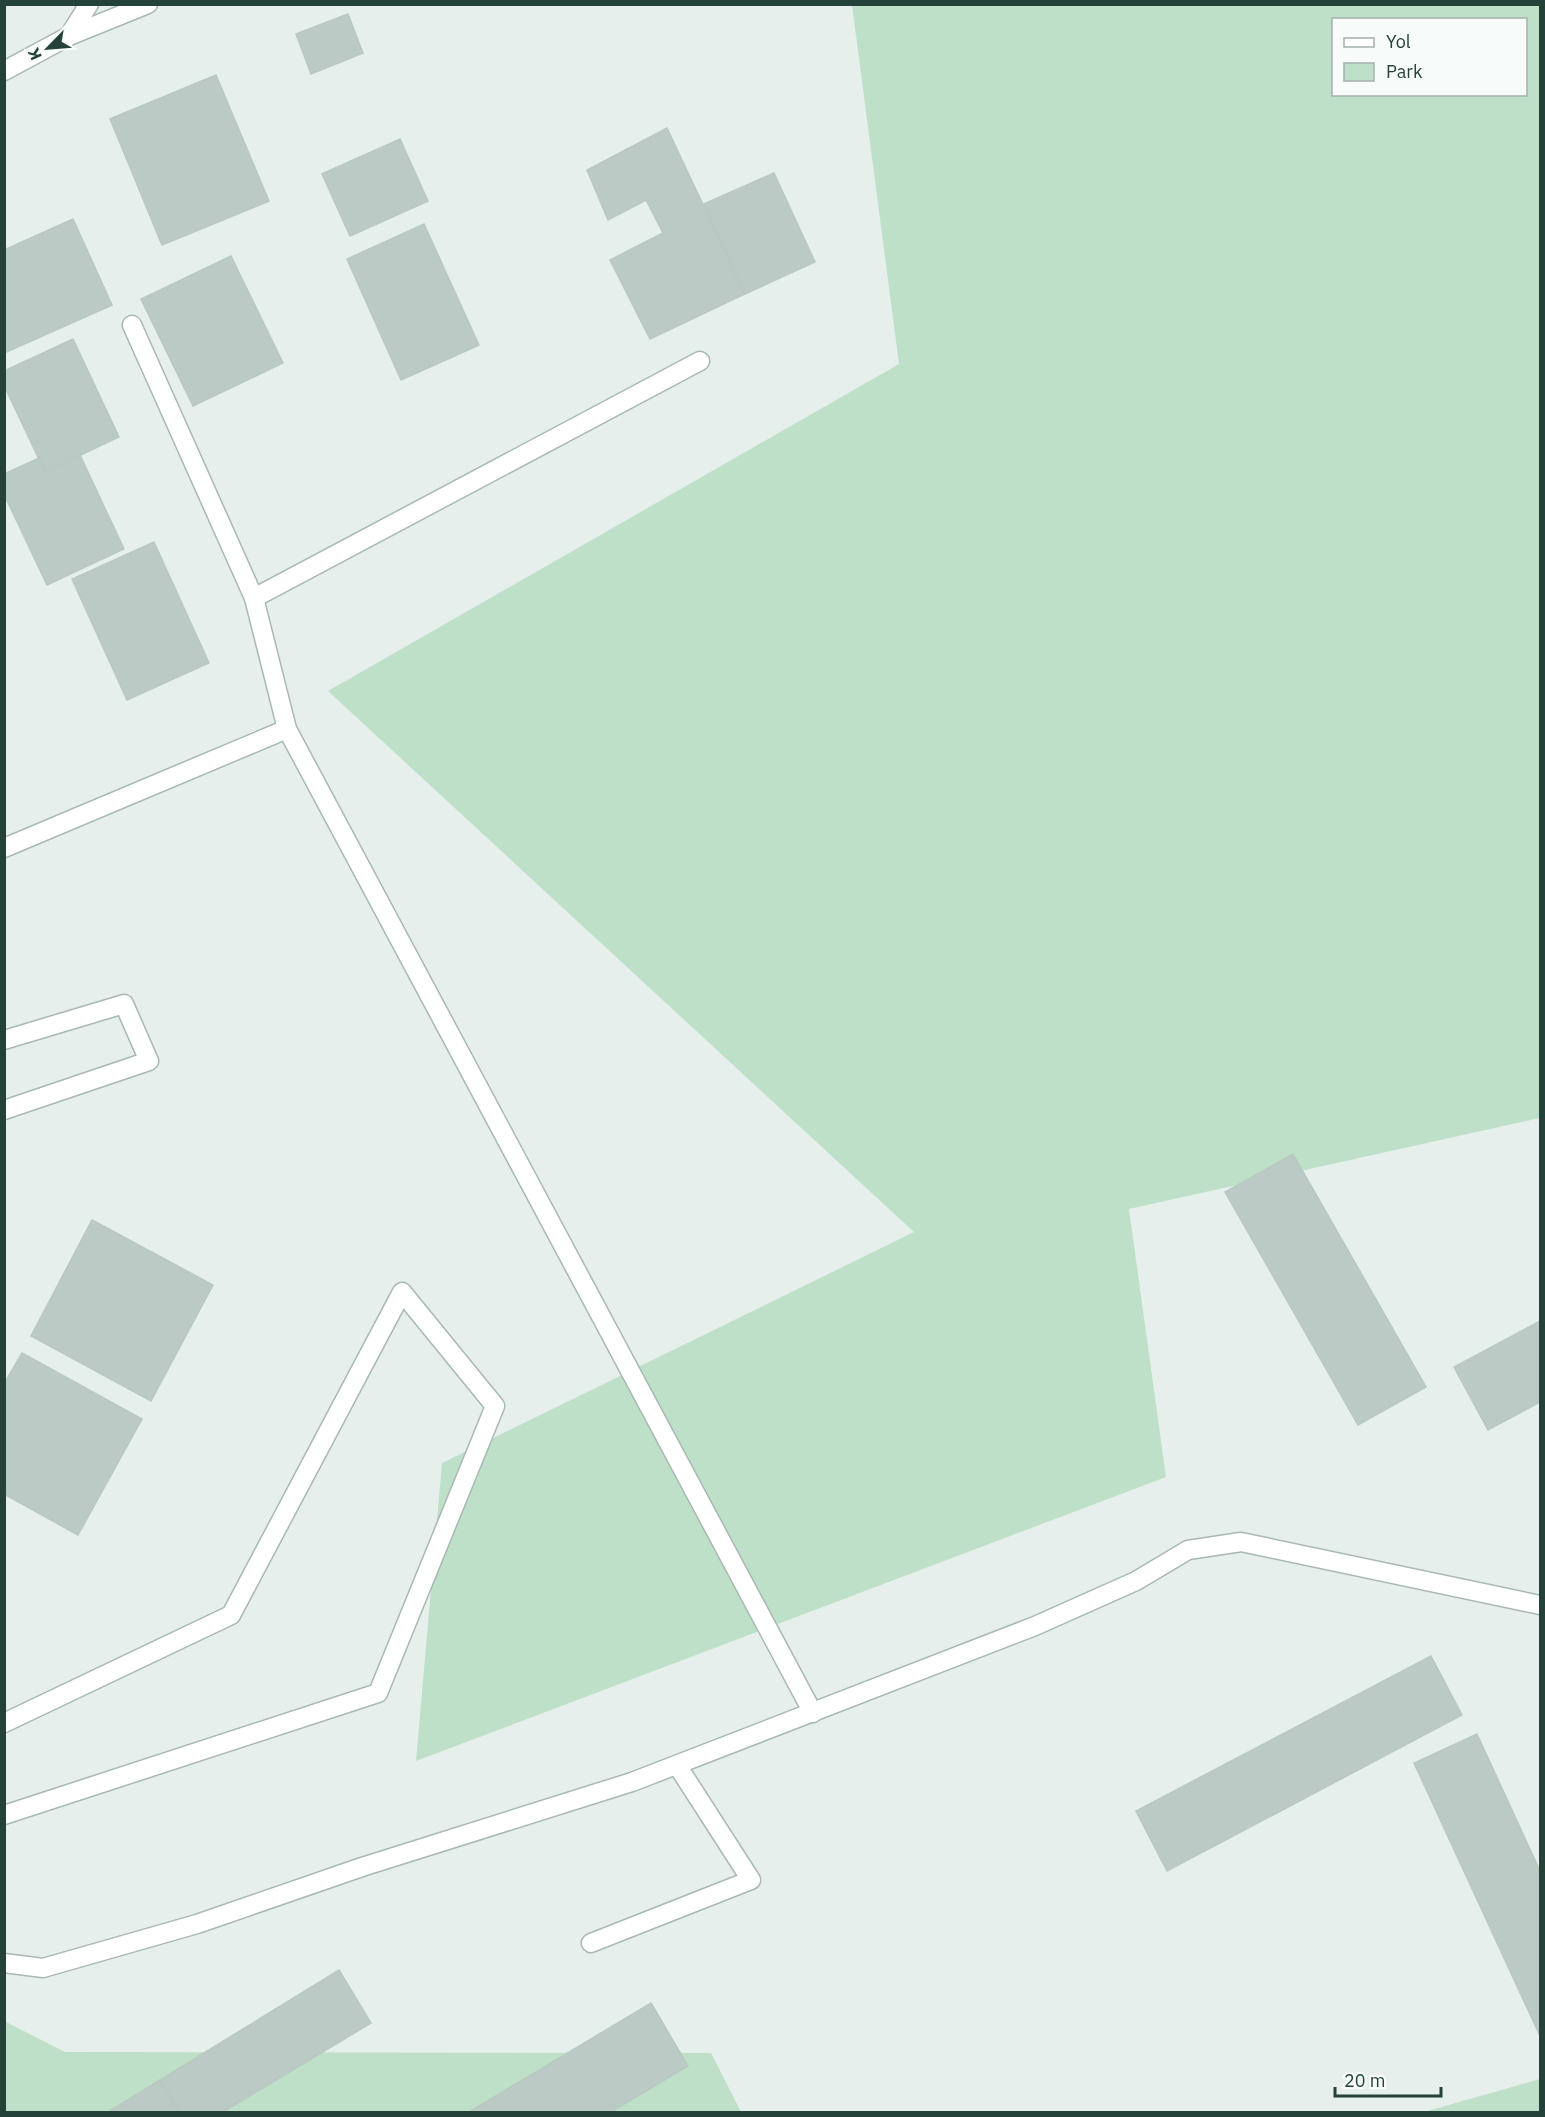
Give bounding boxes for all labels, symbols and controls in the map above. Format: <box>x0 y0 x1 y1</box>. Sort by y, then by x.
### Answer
north arrow <box>18 18 78 78</box>
legend <box>1332 18 1527 96</box>
text: Yol <box>1386 30 1411 53</box>
text: K <box>23 45 46 64</box>
text: Park <box>1386 60 1423 83</box>
scale bar <box>1335 2060 1442 2098</box>
text: 20 m <box>1344 2069 1386 2092</box>

